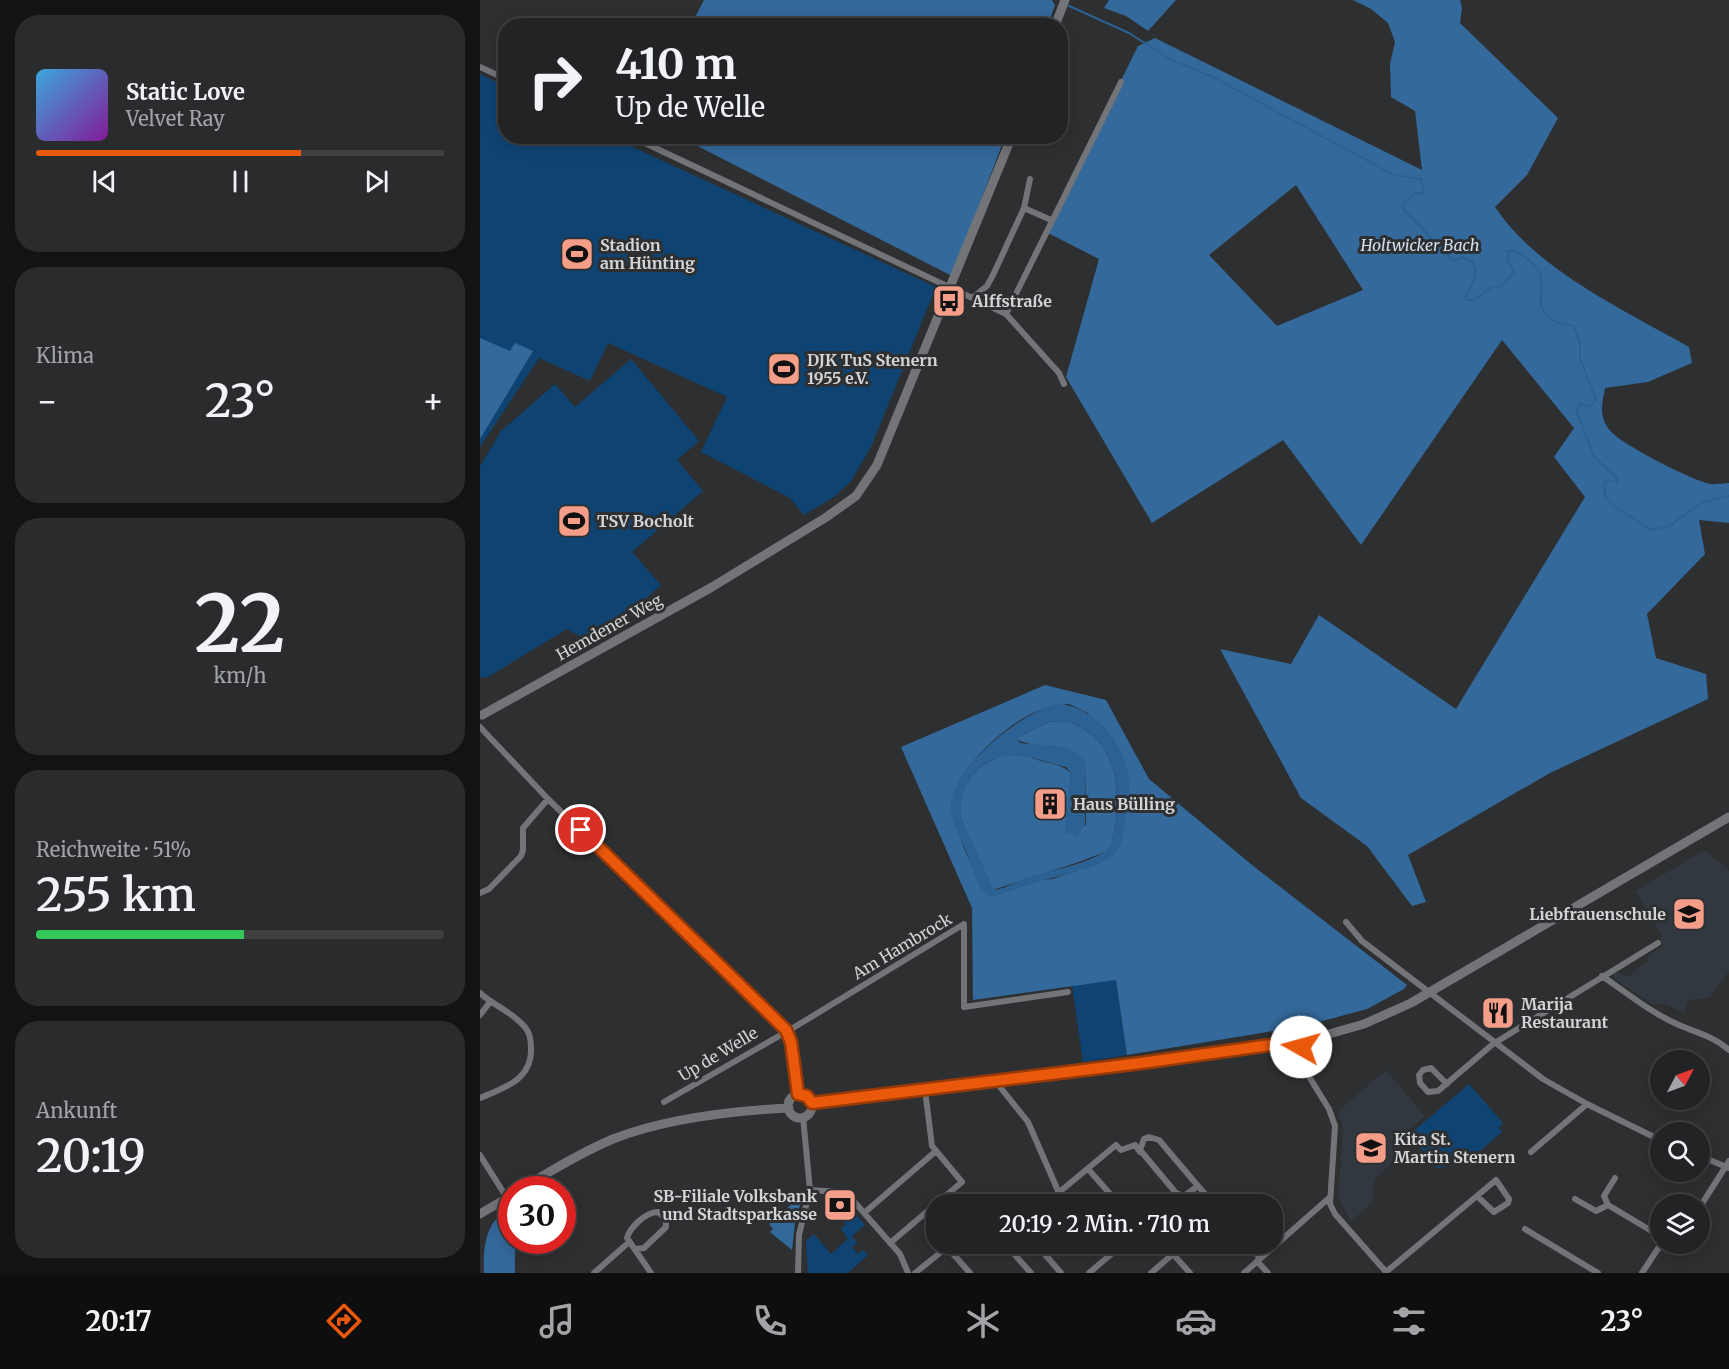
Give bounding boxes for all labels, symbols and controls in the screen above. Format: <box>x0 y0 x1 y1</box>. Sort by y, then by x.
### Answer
text: 410 m <box>615 38 737 90</box>
icon: right <box>516 42 594 120</box>
text: Static Love <box>126 78 245 106</box>
text: Up de Welle <box>615 90 765 124</box>
text: Velvet Ray <box>126 106 225 131</box>
icon: previous <box>88 165 121 198</box>
icon: pause <box>224 165 257 198</box>
icon: next <box>360 165 393 198</box>
place label: Stadion am Hünting <box>600 235 695 273</box>
park label: Holtwicker Bach <box>1360 235 1479 255</box>
sports icon: Stadion am Hünting <box>559 236 595 272</box>
bus stop icon: Alffstraße <box>931 283 967 319</box>
place label: Alffstraße <box>971 291 1052 311</box>
text: Klima <box>36 343 94 368</box>
place label: DJK TuS Stenern 1955 e.V. <box>807 350 938 388</box>
sports icon: DJK TuS Stenern 1955 e.V. <box>766 351 802 387</box>
text: 23° <box>205 373 275 429</box>
text: − <box>36 381 58 422</box>
text: + <box>422 381 444 422</box>
sports icon: TSV Bocholt <box>556 503 592 539</box>
place label: TSV Bocholt <box>597 511 694 531</box>
text: 22 <box>195 575 285 673</box>
street label: Hemdener Weg <box>552 589 666 664</box>
text: km/h <box>214 663 266 688</box>
building icon: Haus Bülling <box>1032 786 1068 822</box>
place label: Haus Bülling <box>1073 794 1175 814</box>
pin <box>555 804 606 855</box>
icon: arrive <box>564 813 597 846</box>
text: Reichweite · 51% <box>36 837 191 862</box>
text: 255 km <box>36 867 196 923</box>
school or university icon: Liebfrauenschule <box>1671 896 1707 932</box>
place label: Liebfrauenschule <box>1529 904 1666 924</box>
street label: Am Hambrock <box>848 908 956 984</box>
place label: Marija Restaurant <box>1521 994 1609 1032</box>
restaurant icon: Marija Restaurant <box>1480 995 1516 1031</box>
position arrow <box>1269 1015 1333 1079</box>
street label: Up de Welle <box>675 1023 761 1085</box>
north arrow <box>1650 1050 1710 1110</box>
map controls <box>1650 1050 1710 1254</box>
text: Ankunft <box>36 1098 117 1123</box>
button: search <box>1650 1122 1710 1182</box>
text: 20:19 <box>36 1128 146 1184</box>
place label: Kita St. Martin Stenern <box>1394 1129 1515 1167</box>
school or university icon: Kita St. Martin Stenern <box>1353 1130 1389 1166</box>
speed limit sign: 30 <box>498 1176 576 1254</box>
place label: SB-Filiale Volksbank und Stadtsparkasse <box>654 1186 818 1224</box>
bank icon: SB-Filiale Volksbank und Stadtsparkasse <box>822 1187 858 1223</box>
button: layers <box>1650 1194 1710 1254</box>
text: 20:19 · 2 Min. · 710 m <box>999 1210 1210 1238</box>
icon: directions <box>323 1300 365 1342</box>
icon: music <box>536 1300 578 1342</box>
icon: phone <box>749 1300 791 1342</box>
icon: climate <box>962 1300 1004 1342</box>
icon: car <box>1175 1300 1217 1342</box>
icon: filters <box>1388 1300 1430 1342</box>
text: 20:17 <box>85 1304 152 1338</box>
text: 23° <box>1601 1304 1643 1338</box>

